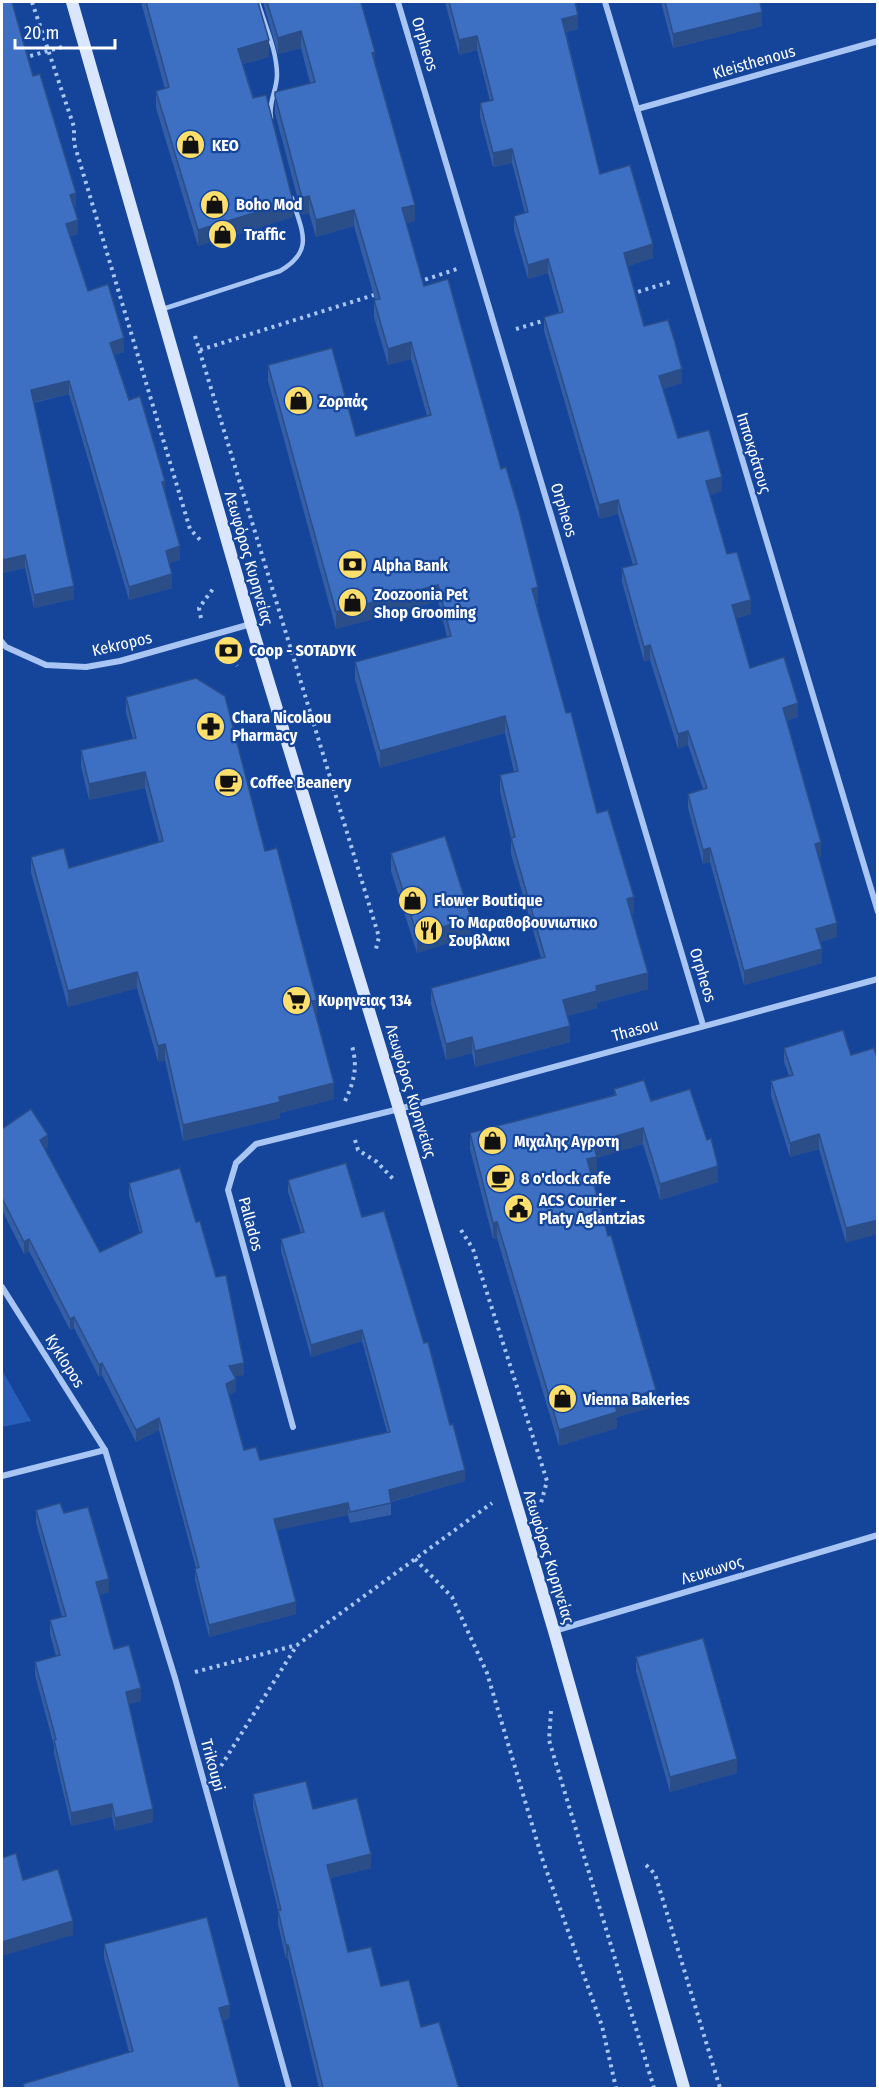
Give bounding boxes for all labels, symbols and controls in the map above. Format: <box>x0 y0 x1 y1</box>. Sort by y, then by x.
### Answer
scale bar <box>15 12 116 50</box>
street label: Orpheos <box>408 15 442 74</box>
text: 20 m <box>24 22 59 44</box>
street label: Kleisthenous <box>711 41 798 83</box>
shop icon: KEO <box>175 129 207 161</box>
place label: KEO <box>212 136 239 155</box>
shop icon: Boho Mod <box>199 188 231 220</box>
place label: Boho Mod <box>236 195 303 214</box>
shop icon: Traffic <box>207 218 239 250</box>
place label: Traffic <box>244 225 286 244</box>
shop icon: Ζορπάς <box>282 385 314 417</box>
place label: Ζορπάς <box>319 392 368 411</box>
street label: Ιπποκράτους <box>733 410 775 496</box>
street label: Orpheos <box>547 481 581 540</box>
street label: Λεωφόρος Κυρηνείας <box>221 489 277 627</box>
bank icon: Alpha Bank <box>336 549 368 581</box>
place label: Alpha Bank <box>372 556 449 575</box>
place label: Zoozoonia Pet Shop Grooming <box>374 585 476 622</box>
shop icon: Zoozoonia Pet Shop Grooming <box>337 587 369 619</box>
street label: Kekropos <box>90 628 154 660</box>
bank icon: Coop - SOTADYK <box>212 634 244 666</box>
place label: Coop - SOTADYK <box>249 641 357 660</box>
place label: Chara Nicolaou Pharmacy <box>232 708 331 745</box>
pharmacy icon: Chara Nicolaou Pharmacy <box>195 710 227 742</box>
cafe icon: Coffee Beanery <box>213 766 245 798</box>
place label: Coffee Beanery <box>250 773 352 792</box>
shop icon: Flower Boutique <box>397 884 429 916</box>
place label: Flower Boutique <box>434 891 543 910</box>
place label: Το Μαραθοβουνιωτικο Σουβλακι <box>449 913 598 950</box>
restaurant icon: Το Μαραθοβουνιωτικο Σουβλακι <box>412 915 444 947</box>
street label: Orpheos <box>686 946 720 1005</box>
supermarket icon: Κυρηνειας 134 <box>281 984 313 1016</box>
place label: Κυρηνειας 134 <box>318 991 412 1010</box>
street label: Thasou <box>610 1015 660 1045</box>
street label: Λεωφόρος Κυρηνείας <box>382 1022 440 1160</box>
shop icon: Μιχαλης Αγροτη <box>477 1125 509 1157</box>
place label: Μιχαλης Αγροτη <box>514 1132 619 1151</box>
cafe icon: 8 o'clock cafe <box>484 1162 516 1194</box>
place label: 8 o'clock cafe <box>521 1169 611 1188</box>
place label: ACS Courier - Platy Aglantzias <box>538 1191 645 1228</box>
public building icon: ACS Courier - Platy Aglantzias <box>502 1193 534 1225</box>
street label: Pallados <box>235 1195 267 1253</box>
street label: Kyklopos <box>41 1331 89 1391</box>
shop icon: Vienna Bakeries <box>546 1383 578 1415</box>
place label: Vienna Bakeries <box>582 1390 690 1409</box>
street label: Λεωφόρος Κυρηνείας <box>520 1488 578 1626</box>
street label: Λευκωνος <box>679 1551 746 1588</box>
street label: Trikoupi <box>197 1737 229 1793</box>

